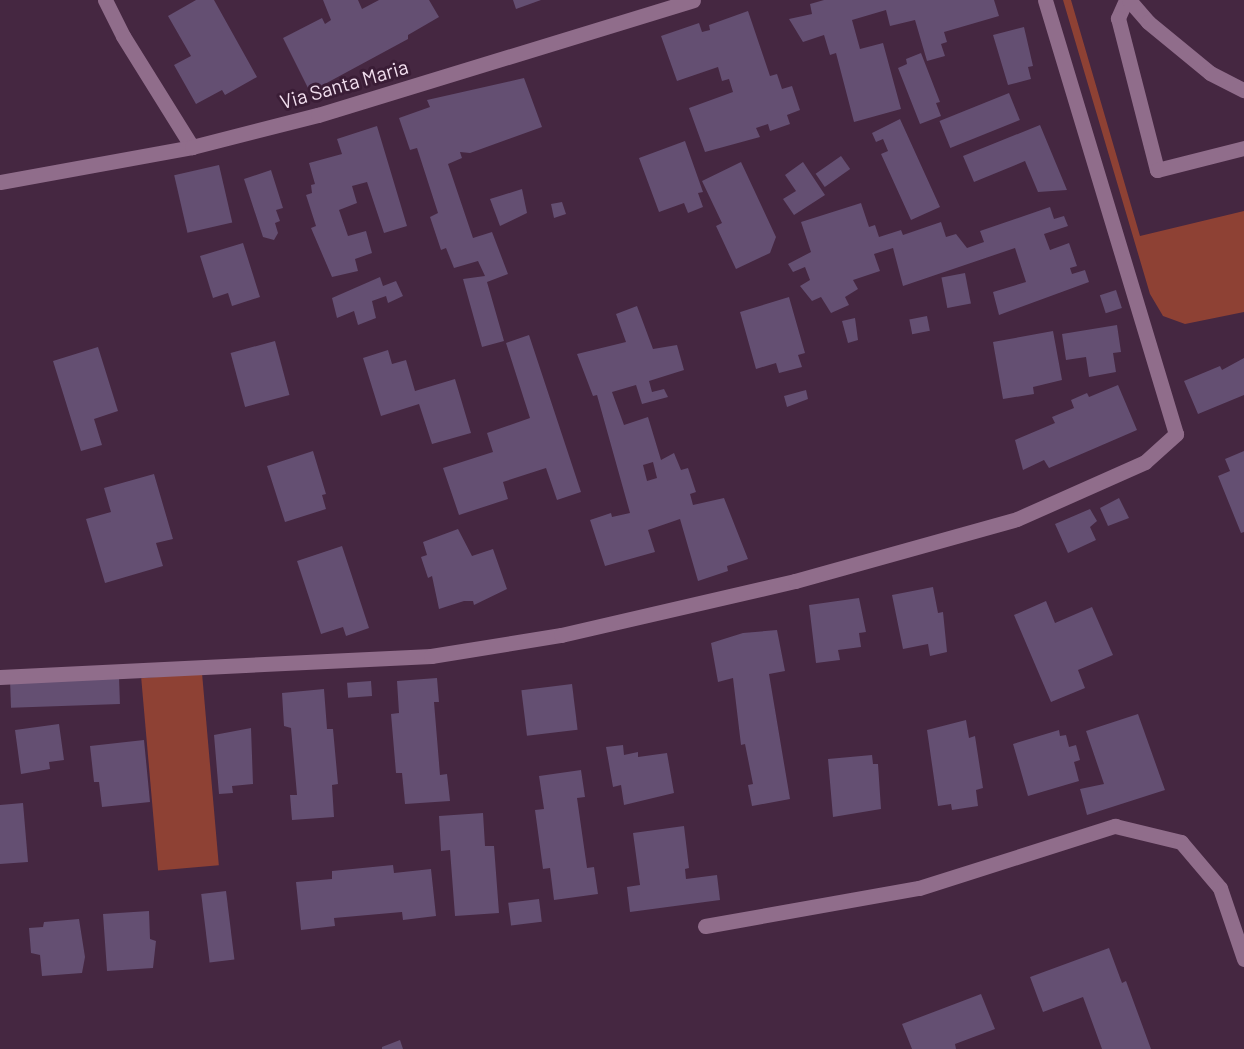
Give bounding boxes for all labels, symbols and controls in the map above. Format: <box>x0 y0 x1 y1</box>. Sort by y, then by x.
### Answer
street label: Via Santa Maria <box>277 54 411 114</box>

